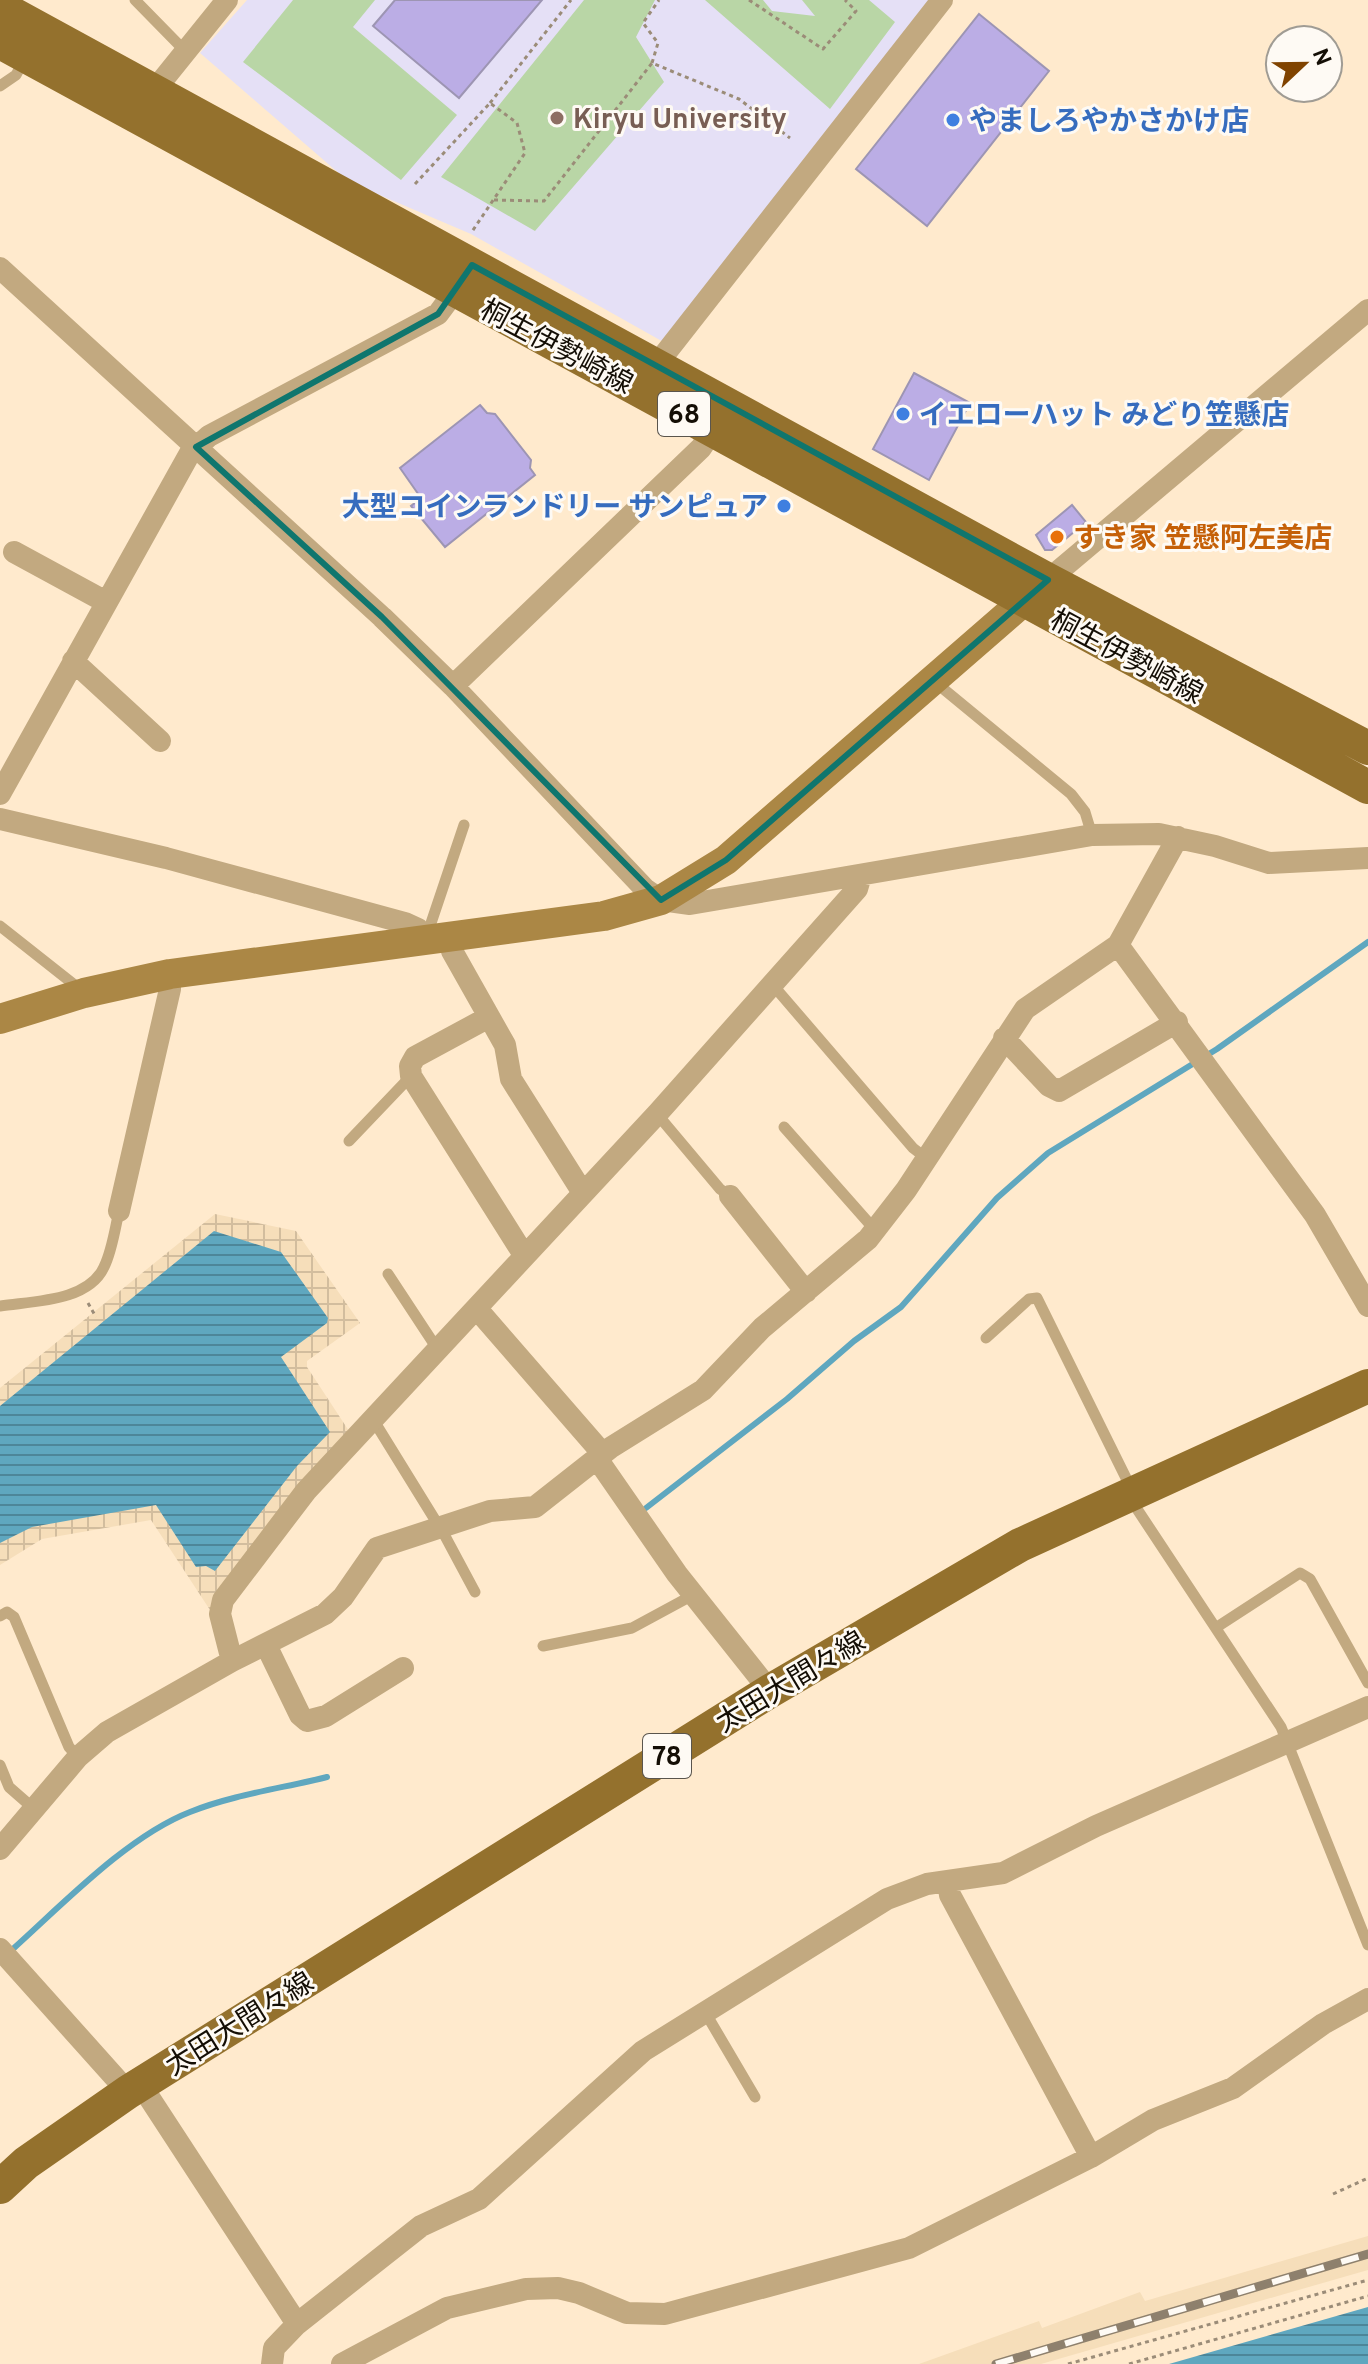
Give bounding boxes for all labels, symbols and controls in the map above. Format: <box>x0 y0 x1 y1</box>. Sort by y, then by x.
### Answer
north arrow <box>1264 24 1344 104</box>
text: N <box>1305 45 1336 70</box>
place label: Kiryu University <box>573 103 787 139</box>
place label: やましろやかさかけ店 <box>969 105 1249 141</box>
marker: Kiryu University <box>548 109 566 127</box>
marker: やましろやかさかけ店 <box>944 111 962 129</box>
street label: 桐生伊勢崎線 <box>473 293 638 404</box>
road number: 68 <box>658 392 710 436</box>
place label: イエローハット みどり笠懸店 <box>919 399 1289 435</box>
marker: イエローハット みどり笠懸店 <box>894 405 912 423</box>
place label: 大型コインランドリー サンピュア <box>342 491 768 527</box>
marker: 大型コインランドリー サンピュア <box>775 497 793 515</box>
place label: すき家 笠懸阿左美店 <box>1073 522 1332 558</box>
marker: すき家 笠懸阿左美店 <box>1048 528 1066 546</box>
street label: 桐生伊勢崎線 <box>1043 603 1208 714</box>
street label: 太田大間々線 <box>710 1625 873 1742</box>
road number: 78 <box>643 1734 691 1778</box>
street label: 太田大間々線 <box>160 1966 321 2085</box>

